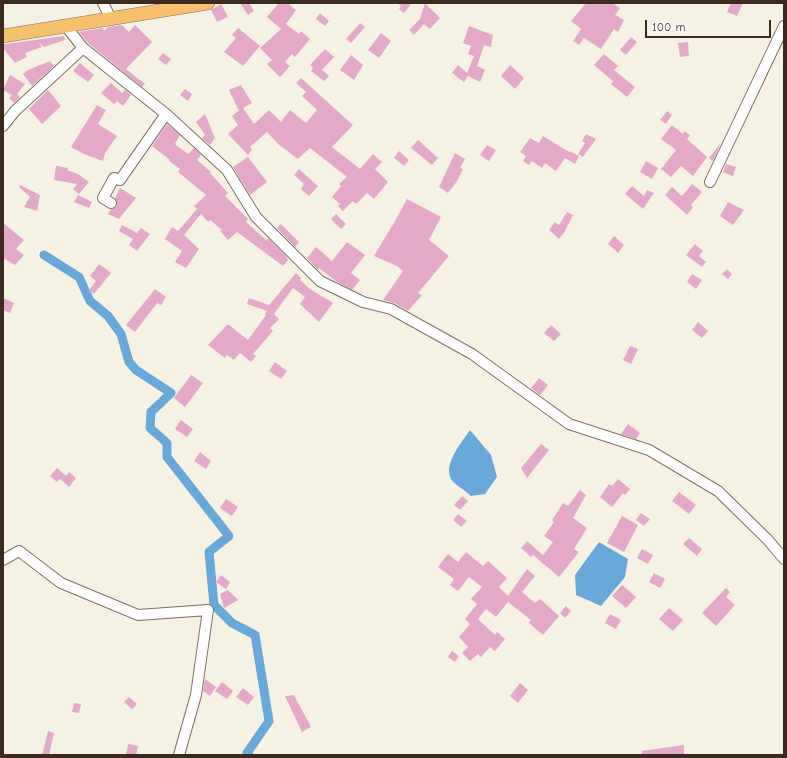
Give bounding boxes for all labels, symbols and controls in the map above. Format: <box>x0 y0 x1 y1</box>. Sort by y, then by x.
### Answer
scale bar <box>647 12 773 38</box>
text: 100 m <box>652 20 685 34</box>

